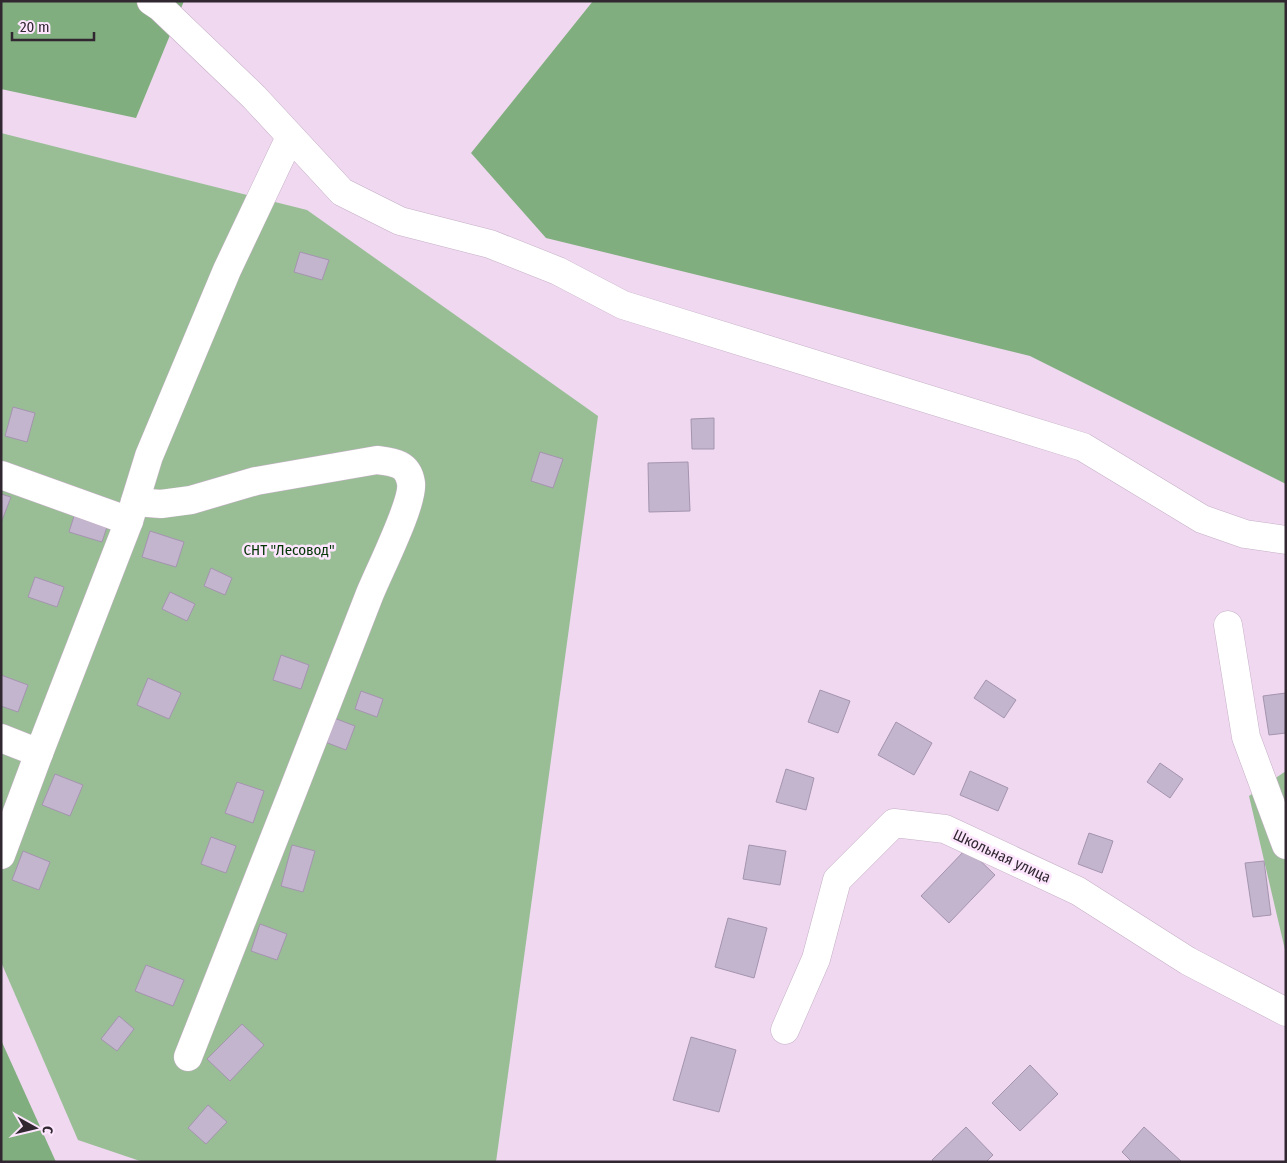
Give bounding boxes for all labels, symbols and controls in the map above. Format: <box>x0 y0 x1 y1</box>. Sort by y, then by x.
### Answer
scale bar <box>12 10 95 42</box>
text: 20 m <box>20 18 50 36</box>
park label: СНТ "Лесовод" <box>243 541 335 559</box>
street label: Школьная улица <box>950 826 1054 886</box>
north arrow <box>10 1103 60 1153</box>
text: С <box>38 1125 56 1135</box>

